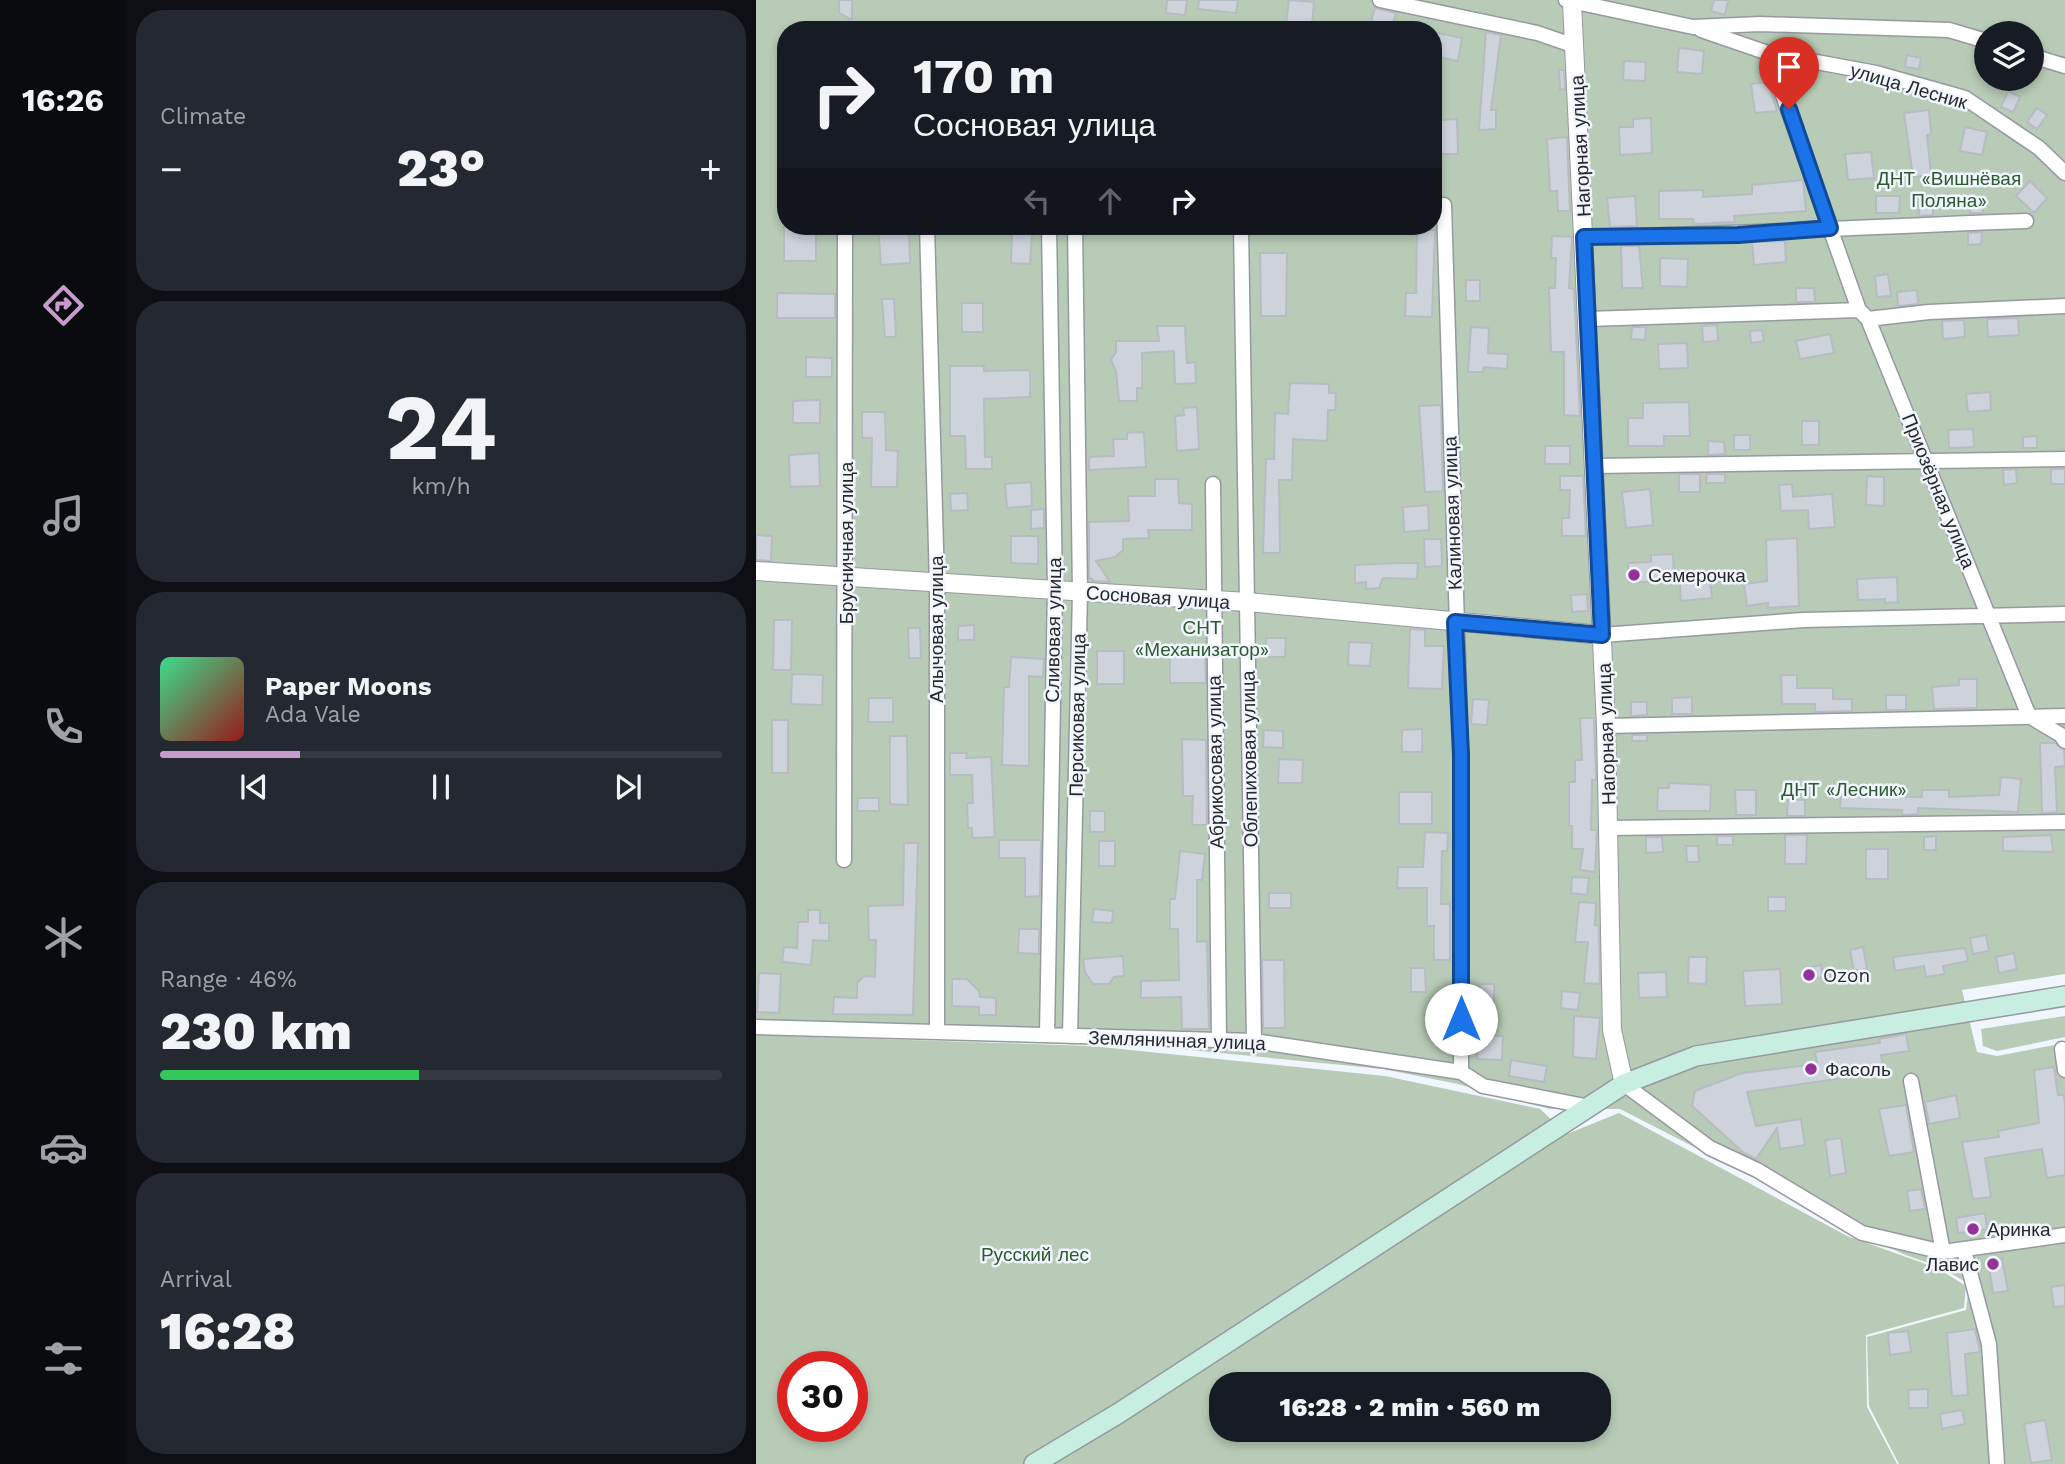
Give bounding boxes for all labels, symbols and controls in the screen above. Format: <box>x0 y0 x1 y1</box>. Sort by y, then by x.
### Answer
map controls <box>1974 21 2044 91</box>
button: layers <box>1974 21 2044 91</box>
pin <box>1759 37 1819 109</box>
text: 170 m <box>913 47 1054 105</box>
icon: arrive <box>1770 48 1808 86</box>
icon: right <box>798 49 889 140</box>
street label: улица Лесник <box>1848 59 1971 114</box>
street label: Нагорная улица <box>1565 74 1596 217</box>
text: 16:26 <box>22 81 104 119</box>
text: Climate <box>160 103 246 130</box>
text: Сосновая улица <box>913 106 1156 144</box>
text: 23° <box>397 138 485 199</box>
text: − <box>160 147 183 191</box>
text: + <box>699 147 722 191</box>
park label: ДНТ «Вишнёвая Поляна» <box>1877 167 2021 212</box>
icon: left <box>1018 182 1056 220</box>
icon: ahead <box>1091 182 1129 220</box>
icon: right <box>1164 182 1202 220</box>
icon: directions <box>39 281 88 330</box>
text: 24 <box>385 374 497 481</box>
street label: Приозёрная улица <box>1897 410 1980 572</box>
street label: Калиновая улица <box>1438 435 1467 590</box>
street label: Брусничная улица <box>835 461 858 624</box>
text: km/h <box>411 473 471 500</box>
icon: music <box>39 491 88 540</box>
street label: Алычовая улица <box>925 555 948 703</box>
street label: Сливовая улица <box>1041 557 1066 703</box>
place label: Семерочка <box>1648 564 1746 587</box>
marker: Семерочка <box>1626 567 1642 583</box>
street label: Сосновая улица <box>1085 581 1231 614</box>
park label: СНТ «Механизатор» <box>1135 616 1269 661</box>
street label: Персиковая улица <box>1065 633 1090 797</box>
street label: Нагорная улица <box>1593 662 1620 805</box>
street label: Облепиховая улица <box>1236 670 1263 848</box>
text: Paper Moons <box>265 671 432 701</box>
street label: Абрикосовая улица <box>1202 675 1229 849</box>
text: Ada Vale <box>265 701 361 728</box>
icon: phone <box>39 702 88 751</box>
icon: previous <box>235 768 273 806</box>
icon: pause <box>422 768 460 806</box>
icon: next <box>609 768 647 806</box>
park label: ДНТ «Лесник» <box>1781 778 1907 801</box>
icon: climate <box>39 913 88 962</box>
place label: Ozon <box>1823 964 1870 987</box>
text: Range · 46% <box>160 966 297 993</box>
marker: Ozon <box>1801 967 1817 983</box>
position arrow <box>1424 982 1498 1056</box>
text: 230 km <box>160 1001 352 1062</box>
street label: Земляничная улица <box>1088 1026 1267 1055</box>
place label: Фасоль <box>1825 1058 1891 1081</box>
marker: Фасоль <box>1803 1061 1819 1077</box>
icon: car <box>39 1123 88 1172</box>
place label: Аринка <box>1987 1218 2051 1241</box>
marker: Аринка <box>1965 1221 1981 1237</box>
park label: Русский лес <box>981 1243 1089 1266</box>
place label: Лавис <box>1926 1253 1979 1276</box>
marker: Лавис <box>1985 1256 2001 1272</box>
text: Arrival <box>160 1266 232 1293</box>
text: 16:28 <box>160 1301 295 1362</box>
icon: filters <box>39 1334 88 1383</box>
speed limit sign: 30 <box>777 1351 868 1442</box>
text: 16:28 · 2 min · 560 m <box>1280 1392 1540 1422</box>

